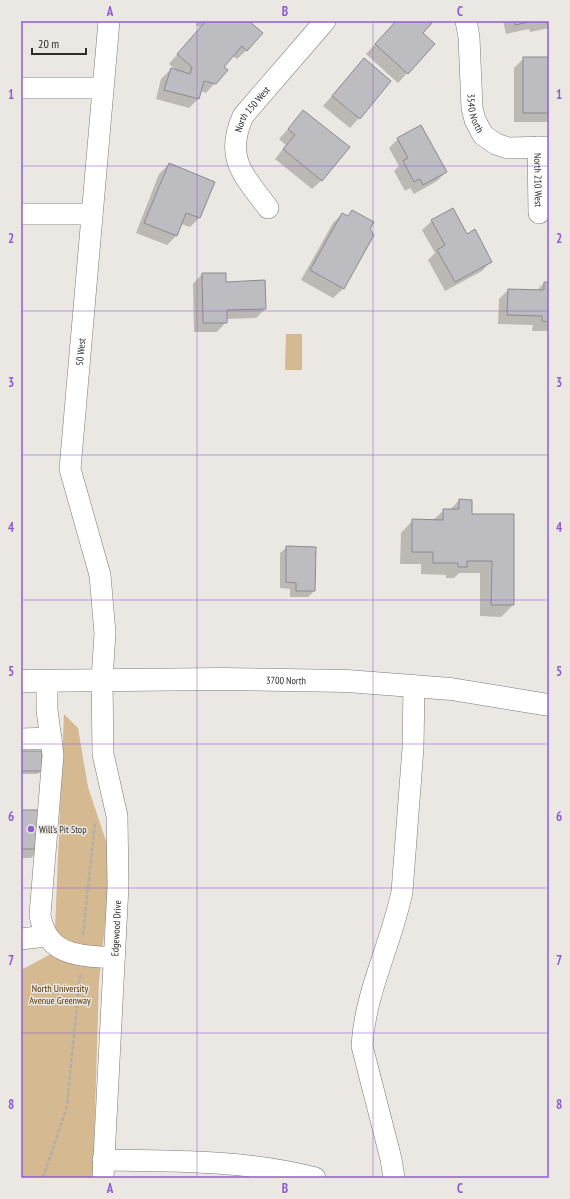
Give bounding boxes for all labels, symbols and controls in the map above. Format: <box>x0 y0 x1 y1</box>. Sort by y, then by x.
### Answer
text: A <box>106 3 114 20</box>
text: B <box>282 3 288 20</box>
text: C <box>457 3 463 20</box>
scale bar <box>32 30 86 56</box>
text: 20 m <box>38 36 59 51</box>
street label: North 150 West <box>232 83 273 134</box>
text: 1 <box>8 86 14 103</box>
text: 1 <box>556 86 562 103</box>
street label: 3540 North <box>464 93 487 135</box>
street label: North 210 West <box>531 153 545 207</box>
text: 2 <box>8 230 14 247</box>
text: 2 <box>556 230 562 247</box>
street label: 50 West <box>73 337 88 366</box>
text: 3 <box>8 374 14 391</box>
text: 3 <box>556 374 562 391</box>
text: 4 <box>8 519 15 536</box>
text: 4 <box>556 519 563 536</box>
text: 5 <box>8 663 14 680</box>
text: 5 <box>556 663 562 680</box>
street label: 3700 North <box>266 674 306 687</box>
text: 6 <box>8 808 14 825</box>
text: 6 <box>556 808 562 825</box>
place label: Will's Pit Stop <box>39 823 87 836</box>
marker: Will's Pit Stop <box>26 824 36 834</box>
street label: Edgewood Drive <box>108 900 124 957</box>
text: 7 <box>8 952 14 969</box>
text: 7 <box>556 952 562 969</box>
park label: North University Avenue Greenway <box>29 982 91 1007</box>
text: 8 <box>8 1096 14 1113</box>
text: 8 <box>556 1096 562 1113</box>
text: A <box>106 1180 114 1197</box>
text: B <box>282 1180 288 1197</box>
text: C <box>457 1180 463 1197</box>

